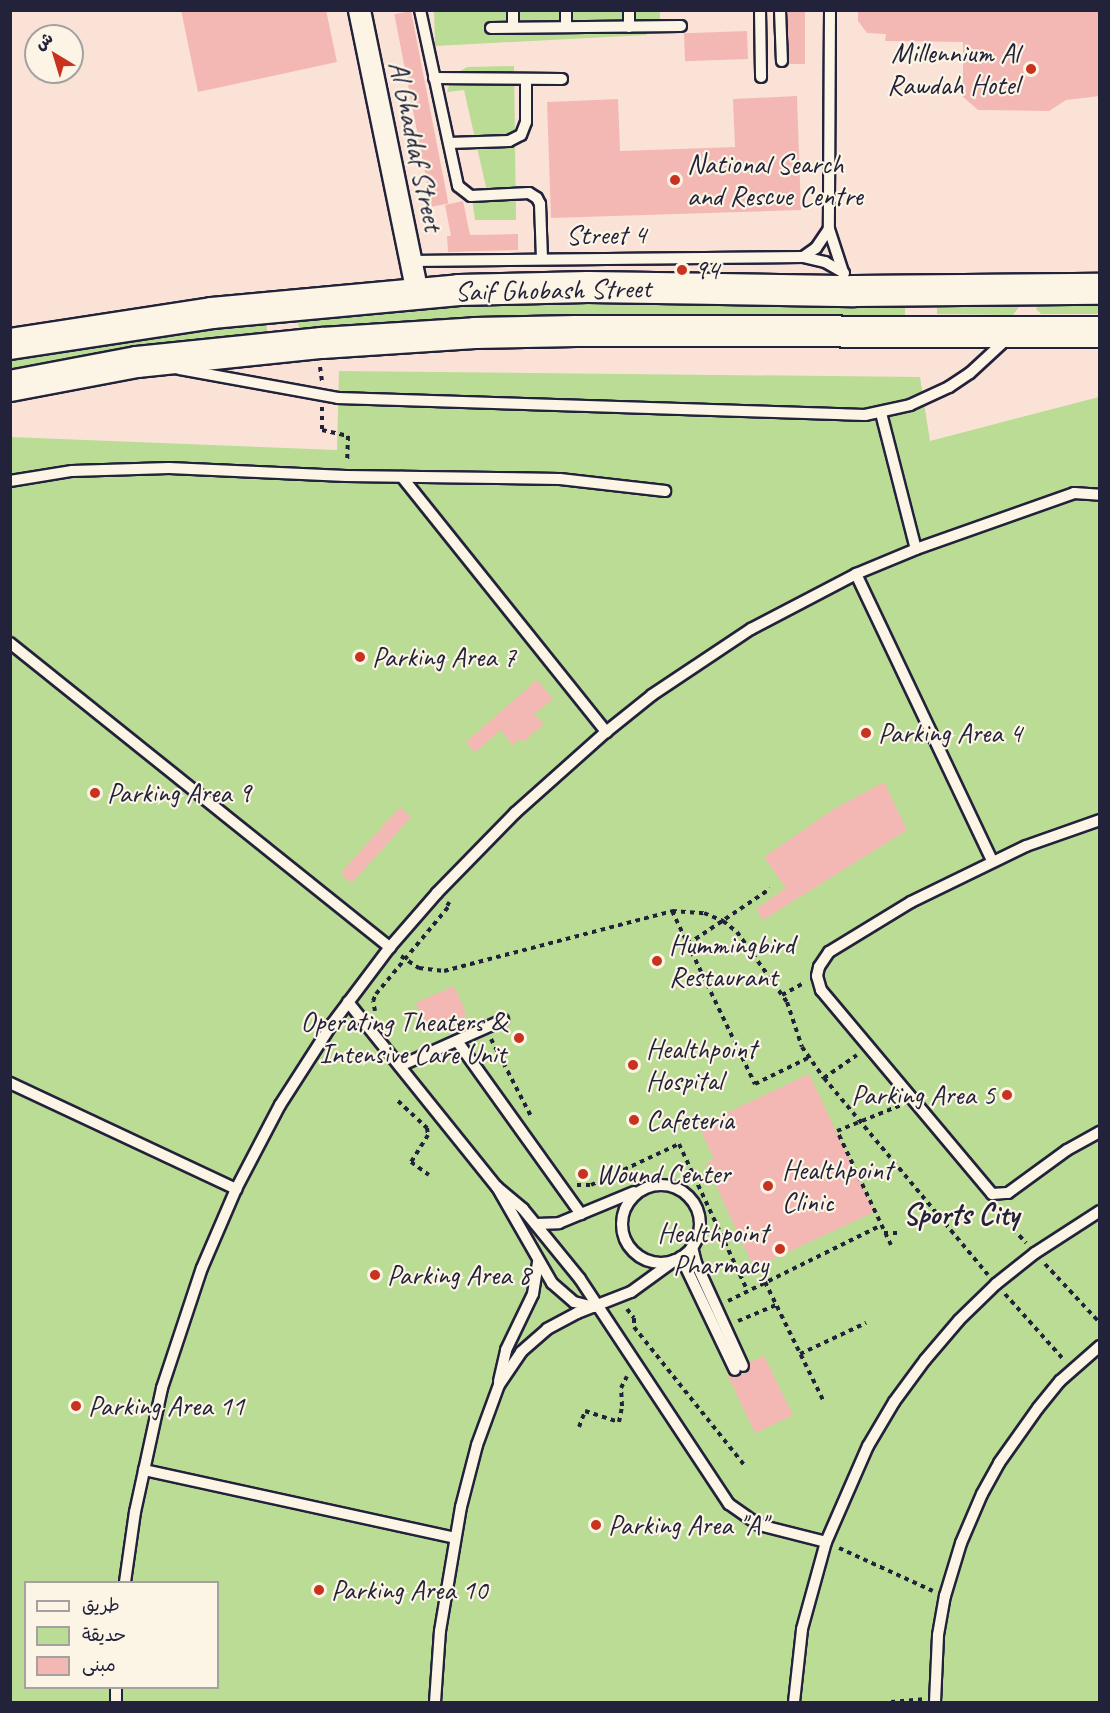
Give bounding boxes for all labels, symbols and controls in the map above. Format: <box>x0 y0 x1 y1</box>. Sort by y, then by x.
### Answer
north arrow <box>24 24 84 84</box>
text: ش <box>31 28 57 55</box>
place label: Millennium Al Rawdah Hotel <box>887 36 1019 102</box>
street label: Al Ghaddaf Street <box>381 57 451 235</box>
marker: Millennium Al Rawdah Hotel <box>1024 62 1038 76</box>
place label: National Search and Rescue Centre <box>687 147 862 213</box>
marker: National Search and Rescue Centre <box>668 173 682 187</box>
street label: Street 4 <box>566 218 646 252</box>
place label: 94 <box>694 253 719 287</box>
marker: 94 <box>675 263 689 277</box>
street label: Saif Ghobash Street <box>455 271 651 309</box>
place label: Parking Area 7 <box>372 640 515 674</box>
marker: Parking Area 7 <box>353 650 367 664</box>
place label: Parking Area 4 <box>878 716 1021 750</box>
marker: Parking Area 4 <box>859 726 873 740</box>
place label: Parking Area 9 <box>107 776 250 810</box>
marker: Parking Area 9 <box>88 786 102 800</box>
place label: Hummingbird Restaurant <box>669 928 794 994</box>
marker: Hummingbird Restaurant <box>650 954 664 968</box>
place label: Operating Theaters & Intensive Care Unit <box>300 1005 506 1071</box>
marker: Operating Theaters & Intensive Care Unit <box>510 1029 528 1047</box>
place label: Healthpoint Hospital <box>646 1032 756 1098</box>
marker: Healthpoint Hospital <box>624 1056 642 1074</box>
place label: Parking Area 5 <box>852 1078 995 1112</box>
marker: Parking Area 5 <box>1000 1088 1014 1102</box>
place label: Cafeteria <box>646 1103 734 1137</box>
marker: Cafeteria <box>627 1113 641 1127</box>
place label: Healthpoint Clinic <box>782 1153 892 1219</box>
place label: Wound Center <box>596 1157 730 1191</box>
marker: Wound Center <box>574 1165 592 1183</box>
marker: Healthpoint Clinic <box>759 1177 777 1195</box>
district label: Sports City <box>903 1196 1019 1232</box>
place label: Healthpoint Pharmacy <box>658 1216 768 1282</box>
marker: Healthpoint Pharmacy <box>773 1242 787 1256</box>
place label: Parking Area 8 <box>387 1258 530 1292</box>
marker: Parking Area 8 <box>368 1268 382 1282</box>
place label: Parking Area 11 <box>88 1389 243 1423</box>
marker: Parking Area 11 <box>69 1399 83 1413</box>
place label: Parking Area "A" <box>608 1508 765 1542</box>
marker: Parking Area "A" <box>589 1518 603 1532</box>
place label: Parking Area 10 <box>331 1573 486 1607</box>
legend <box>24 1581 219 1689</box>
marker: Parking Area 10 <box>312 1583 326 1597</box>
text: طريق <box>82 1594 120 1616</box>
text: حديقة <box>82 1624 126 1646</box>
text: مبنى <box>82 1654 116 1676</box>

